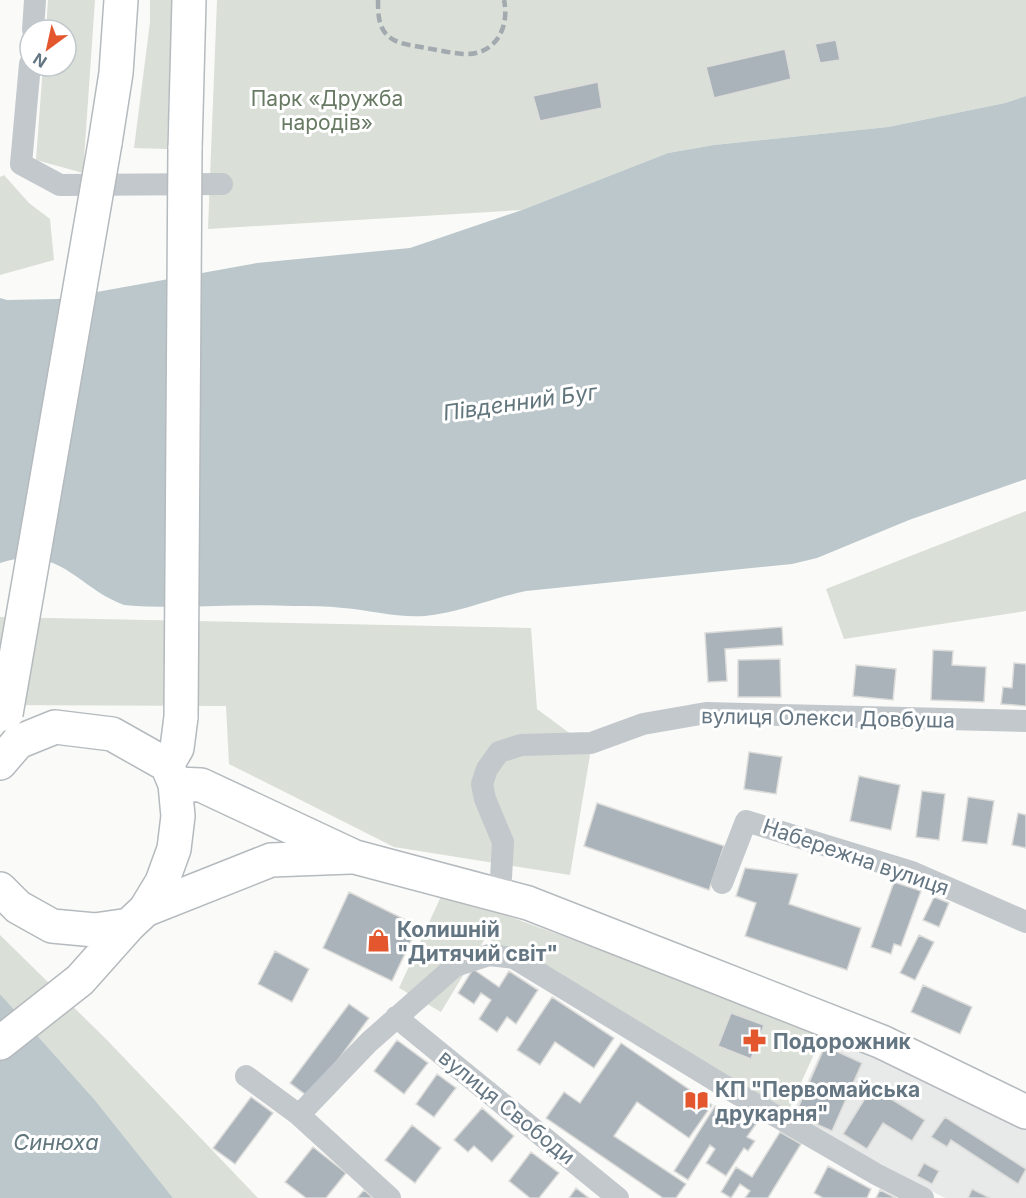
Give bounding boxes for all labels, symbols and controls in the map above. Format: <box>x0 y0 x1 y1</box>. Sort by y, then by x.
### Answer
north arrow <box>18 18 78 78</box>
text: N <box>29 49 50 72</box>
park label: Парк «Дружба народів» <box>251 86 403 135</box>
water label: Південний Буг <box>441 378 600 426</box>
street label: вулиця Олекси Довбуша <box>701 703 955 733</box>
street label: Набережна вулиця <box>760 813 952 901</box>
place label: Колишній "Дитячий світ" <box>397 917 558 966</box>
shop icon: Колишній "Дитячий світ" <box>366 928 392 954</box>
pharmacy icon: Подорожник <box>742 1028 768 1054</box>
place label: Подорожник <box>773 1029 911 1054</box>
street label: вулиця Свободи <box>434 1045 580 1169</box>
place label: КП "Первомайська друкарня" <box>715 1077 920 1126</box>
library icon: КП "Первомайська друкарня" <box>684 1088 710 1114</box>
water label: Синюха <box>13 1129 99 1155</box>

